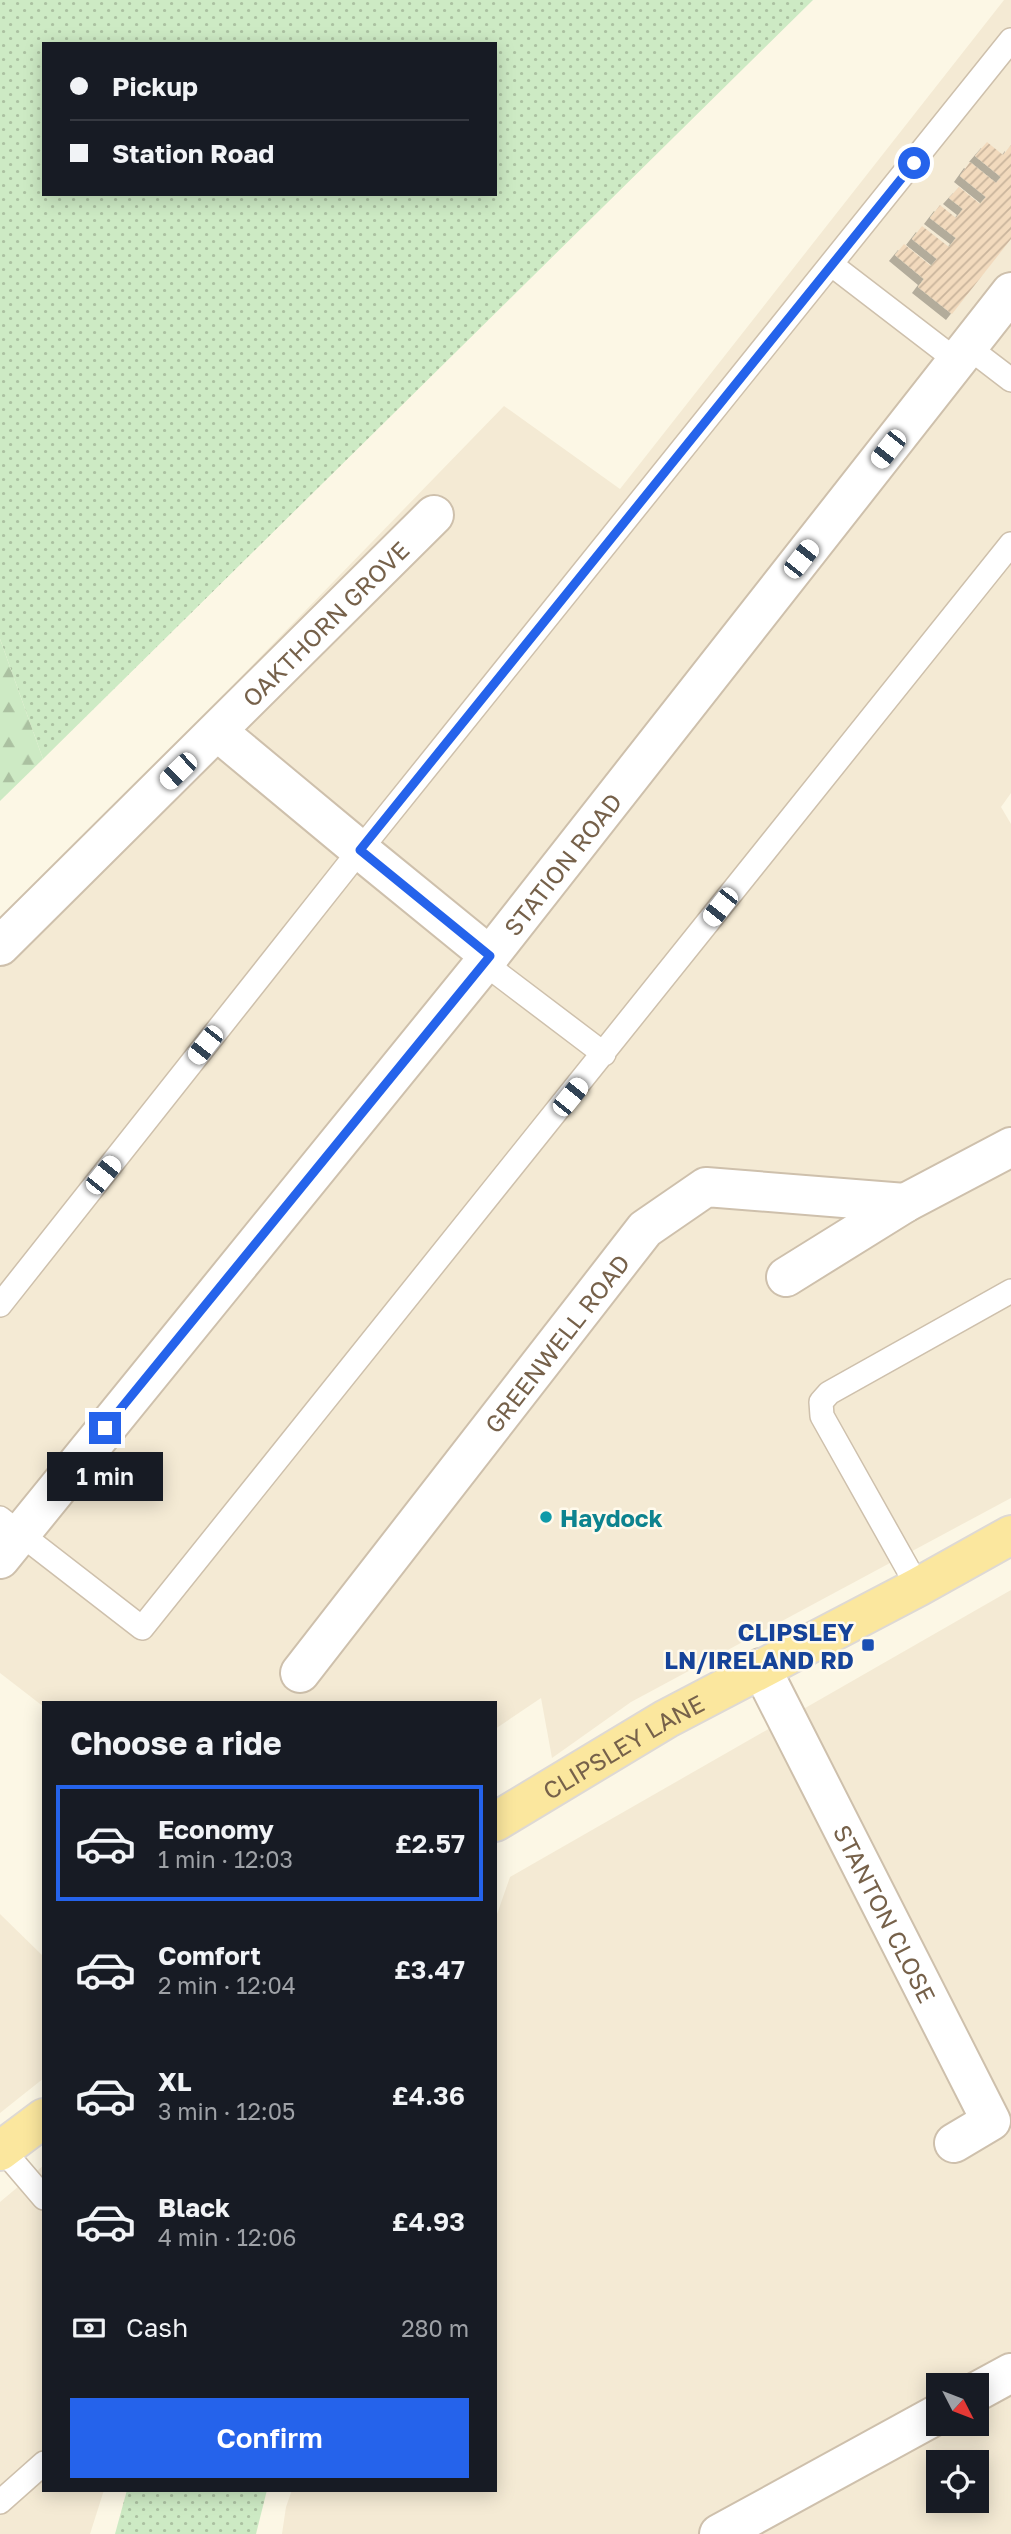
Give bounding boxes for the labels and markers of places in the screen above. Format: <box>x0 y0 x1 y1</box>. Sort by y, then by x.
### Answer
place label: Haydock <box>560 1503 663 1532</box>
marker: Haydock <box>538 1509 554 1525</box>
place label: CLIPSLEY LN/IRELAND RD <box>664 1617 854 1674</box>
marker: CLIPSLEY LN/IRELAND RD <box>860 1637 876 1653</box>

